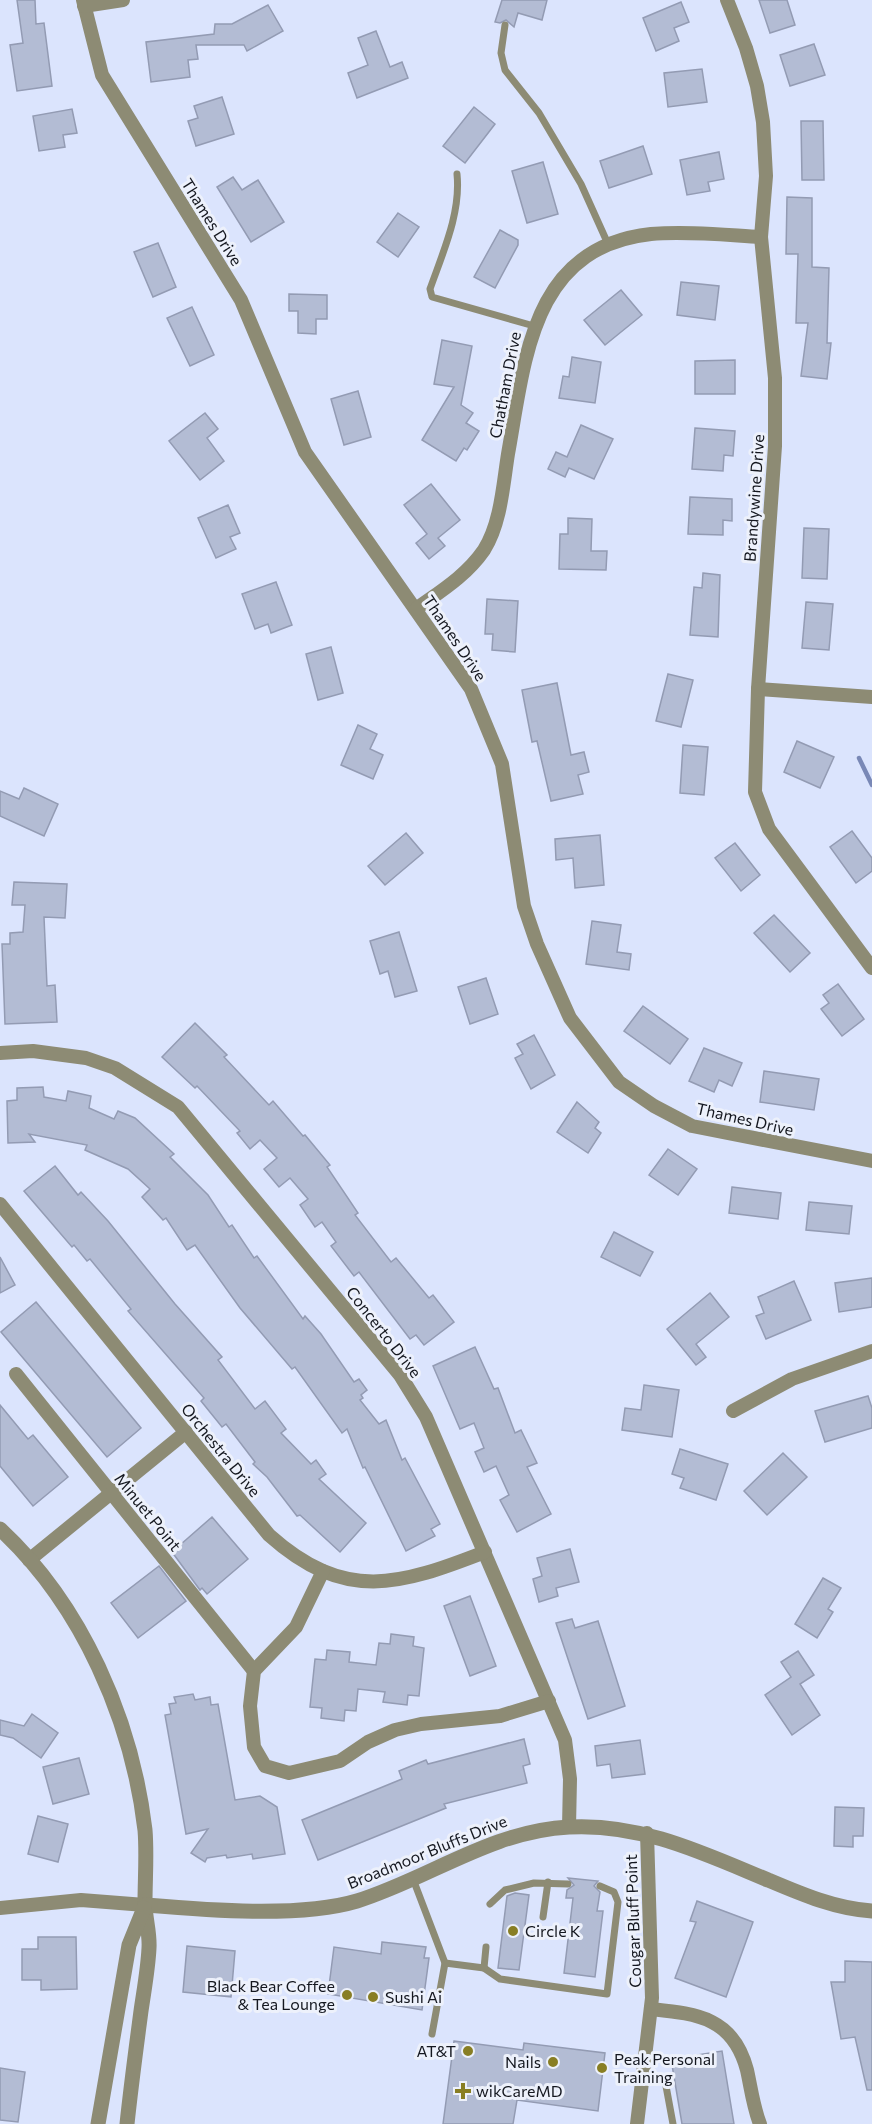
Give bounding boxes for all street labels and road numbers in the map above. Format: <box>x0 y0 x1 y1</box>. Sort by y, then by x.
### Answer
street label: Thames Drive <box>178 175 247 269</box>
street label: Chatham Drive <box>485 330 524 440</box>
street label: Brandywine Drive <box>740 434 767 562</box>
street label: Thames Drive <box>420 591 491 684</box>
street label: Thames Drive <box>695 1098 796 1139</box>
street label: Concerto Drive <box>343 1282 426 1381</box>
street label: Orchestra Drive <box>178 1399 265 1500</box>
street label: Minuet Point <box>111 1469 186 1555</box>
street label: Broadmoor Bluffs Drive <box>344 1811 509 1892</box>
street label: Cougar Bluff Point <box>621 1853 644 1988</box>

